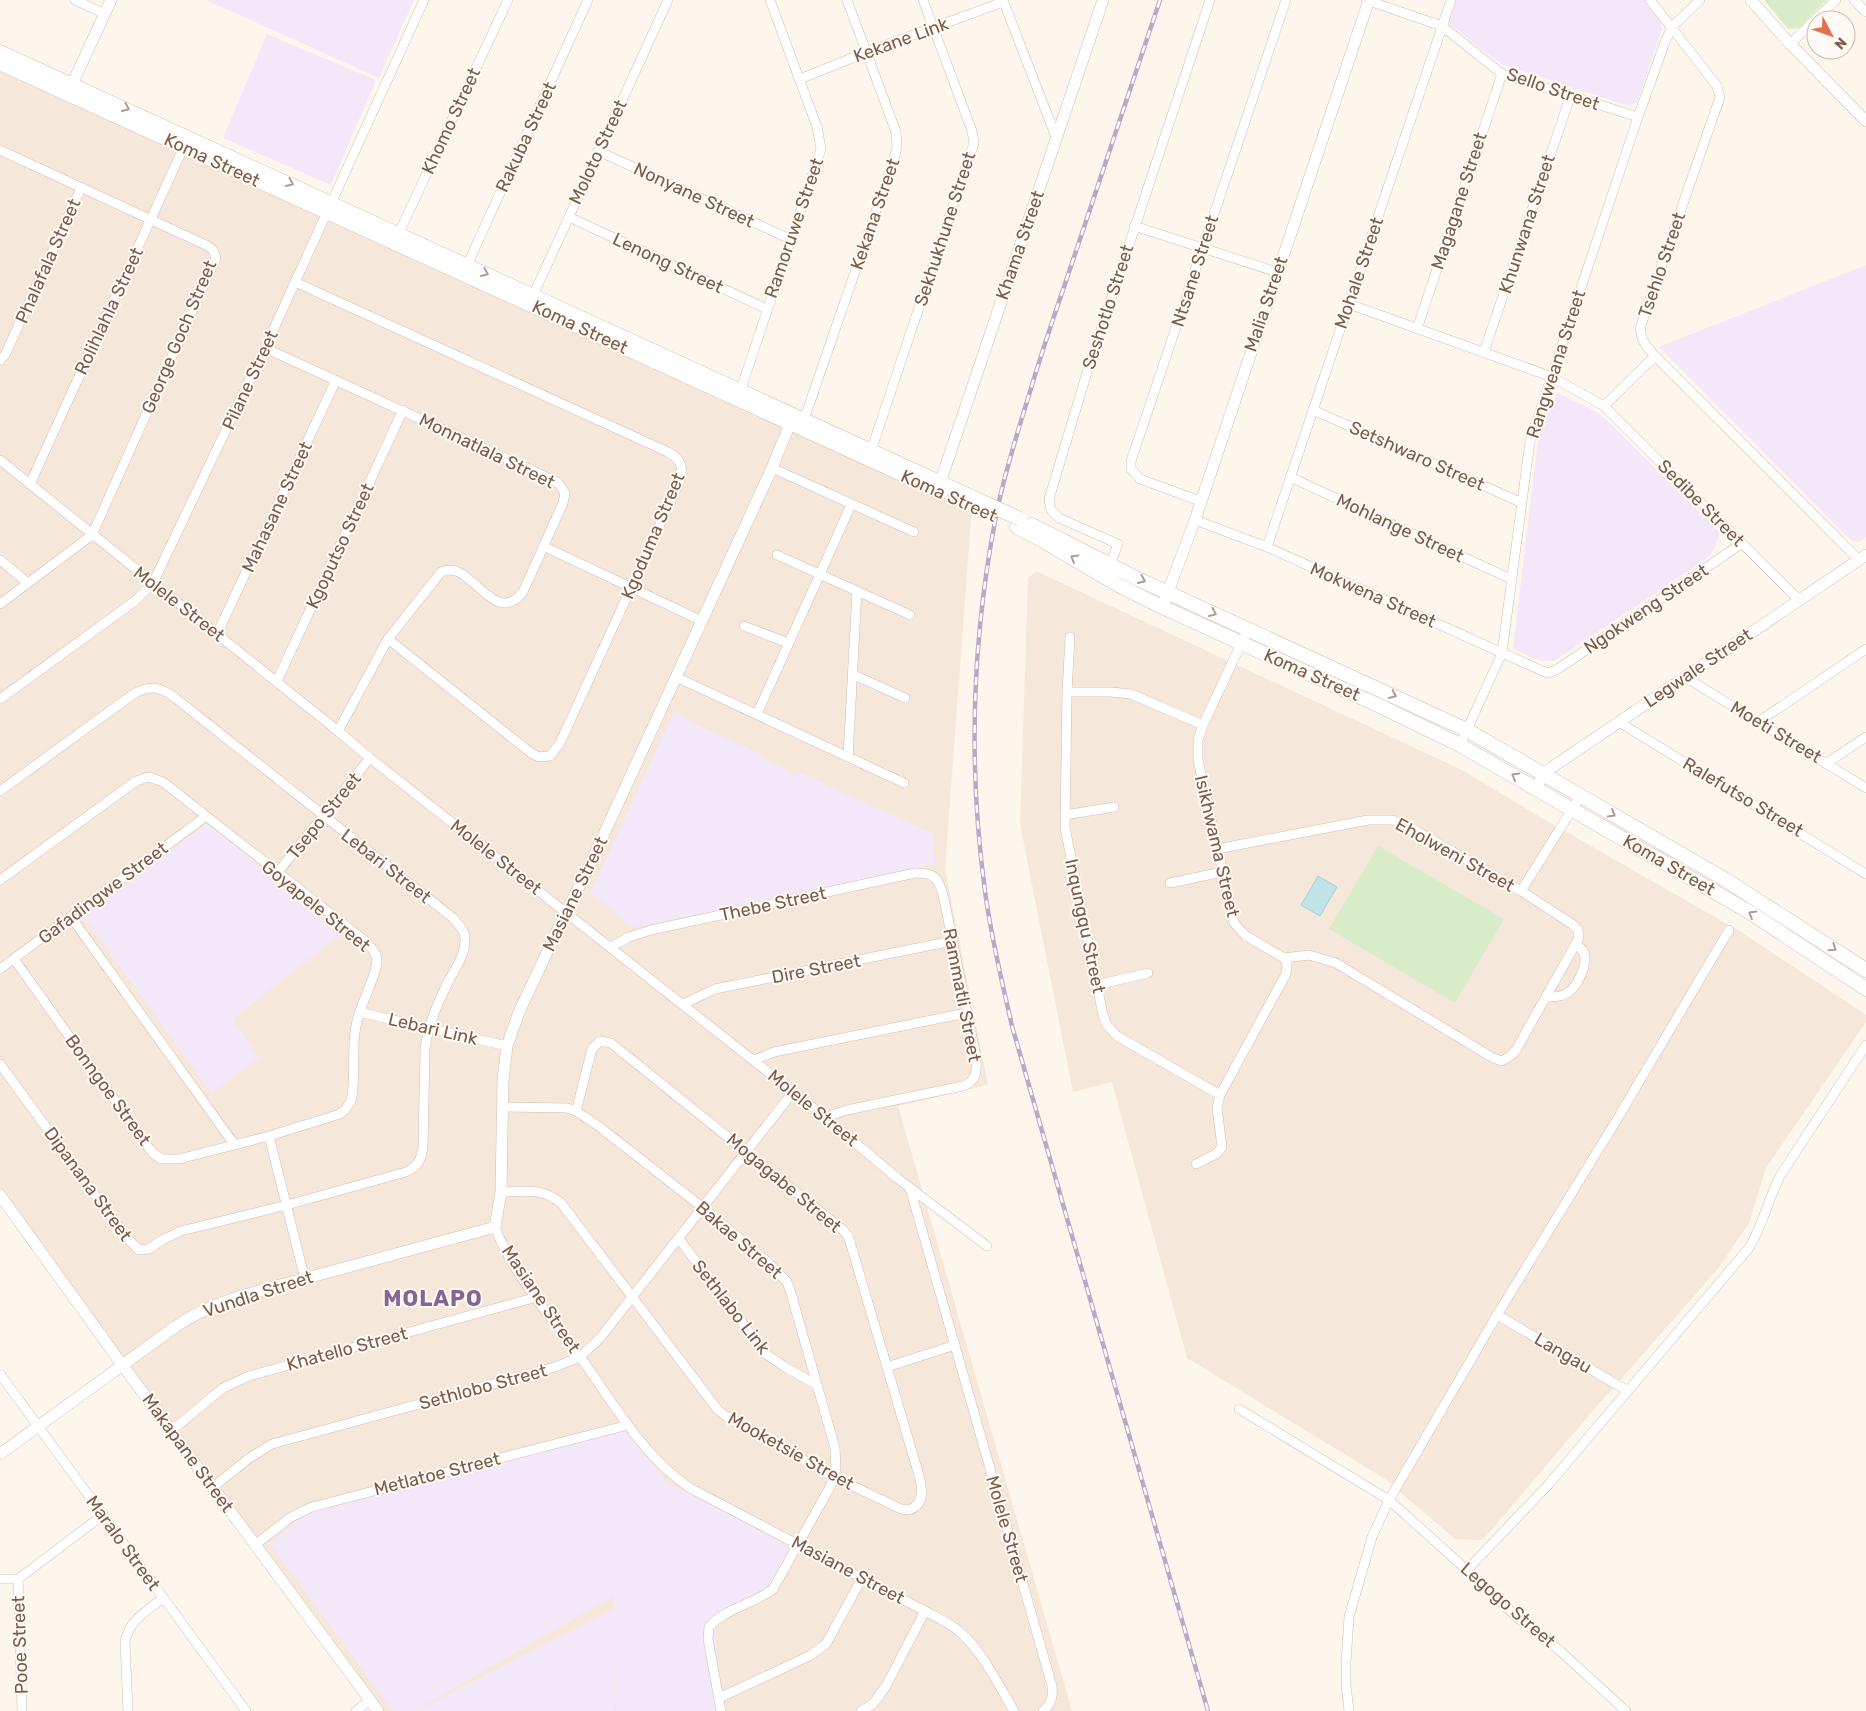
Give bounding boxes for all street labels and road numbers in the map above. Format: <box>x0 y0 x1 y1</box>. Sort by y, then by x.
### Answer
street label: Kekane Link <box>850 12 952 67</box>
street label: Sello Street <box>1504 63 1602 115</box>
street label: Khomo Street <box>417 64 485 178</box>
street label: Rakuba Street <box>491 78 561 196</box>
street label: Moloto Street <box>564 96 632 208</box>
street label: Koma Street <box>161 128 263 192</box>
street label: Magagane Street <box>1426 130 1492 272</box>
street label: Sekhukhune Street <box>910 149 980 309</box>
street label: Khunwana Street <box>1494 152 1560 296</box>
street label: Ramoruwe Street <box>760 155 828 301</box>
street label: Kekana Street <box>846 155 904 273</box>
street label: Nonyane Street <box>630 157 758 233</box>
street label: Khama Street <box>991 187 1049 303</box>
street label: Phalafala Street <box>11 195 85 327</box>
street label: Tsehlo Street <box>1634 209 1690 321</box>
street label: Ntsane Street <box>1167 212 1223 330</box>
street label: Mohale Street <box>1330 214 1388 332</box>
street label: Lenong Street <box>609 228 727 298</box>
street label: Seshotlo Street <box>1077 242 1139 372</box>
street label: Rolihlahla Street <box>70 244 148 378</box>
street label: Malia Street <box>1239 253 1293 355</box>
street label: George Goch Street <box>137 257 221 417</box>
street label: Rangweana Street <box>1522 287 1590 441</box>
street label: Koma Street <box>529 295 631 359</box>
street label: Pilane Street <box>217 327 283 433</box>
street label: Monnatlala Street <box>415 409 559 493</box>
street label: Setshwaro Street <box>1346 416 1488 496</box>
street label: Mahasane Street <box>237 438 317 576</box>
street label: Sedibe Street <box>1653 455 1749 551</box>
street label: Koma Street <box>897 465 1001 527</box>
street label: Kgoduma Street <box>616 469 690 603</box>
street label: Kgoputso Street <box>301 480 379 612</box>
street label: Mohlange Street <box>1333 489 1467 567</box>
street label: Mokwena Street <box>1307 557 1439 633</box>
street label: Ngokweng Street <box>1580 559 1712 659</box>
street label: Molele Street <box>129 561 229 647</box>
street label: Legwale Street <box>1640 624 1756 712</box>
street label: Koma Street <box>1260 644 1364 706</box>
street label: Moeti Street <box>1726 696 1826 768</box>
street label: Ralefutso Street <box>1679 752 1807 842</box>
street label: Tsepo Street <box>282 768 366 864</box>
street label: Isikhwama Street <box>1190 773 1244 919</box>
street label: Eholweni Street <box>1392 813 1518 897</box>
street label: Molele Street <box>446 814 546 900</box>
street label: Lebari Street <box>337 824 435 908</box>
street label: Koma Street <box>1619 830 1719 900</box>
street label: Masiane Street <box>538 833 612 955</box>
street label: Gafadingwe Street <box>34 837 172 949</box>
street label: Goyapele Street <box>257 855 375 957</box>
street label: Inqungqu Street <box>1060 857 1110 995</box>
street label: Thebe Street <box>718 882 828 926</box>
street label: Rammatli Street <box>938 926 986 1064</box>
street label: Dire Street <box>770 950 862 988</box>
street label: Lebari Link <box>386 1008 480 1050</box>
street label: Bonngoe Street <box>60 1030 156 1150</box>
street label: Molele Street <box>763 1065 863 1151</box>
street label: Dipanana Street <box>39 1123 137 1245</box>
street label: Mogagabe Street <box>722 1129 846 1237</box>
street label: Bakae Street <box>691 1196 787 1284</box>
street label: Masiane Street <box>497 1241 585 1357</box>
street label: Sethlabo Link <box>687 1255 775 1359</box>
street label: Vundla Street <box>200 1266 316 1322</box>
street label: Khatello Street <box>284 1322 410 1376</box>
street label: Langau <box>1530 1328 1596 1378</box>
street label: Sethlobo Street <box>417 1359 549 1415</box>
street label: Makapane Street <box>138 1389 238 1517</box>
street label: Mooketsie Street <box>724 1407 858 1495</box>
street label: Metlatoe Street <box>372 1448 502 1500</box>
street label: Molele Street <box>981 1473 1033 1585</box>
street label: Maralo Street <box>81 1491 165 1595</box>
street label: Masiane Street <box>788 1531 908 1609</box>
street label: Legogo Street <box>1456 1558 1560 1652</box>
street label: Pooe Street <box>7 1595 33 1695</box>

